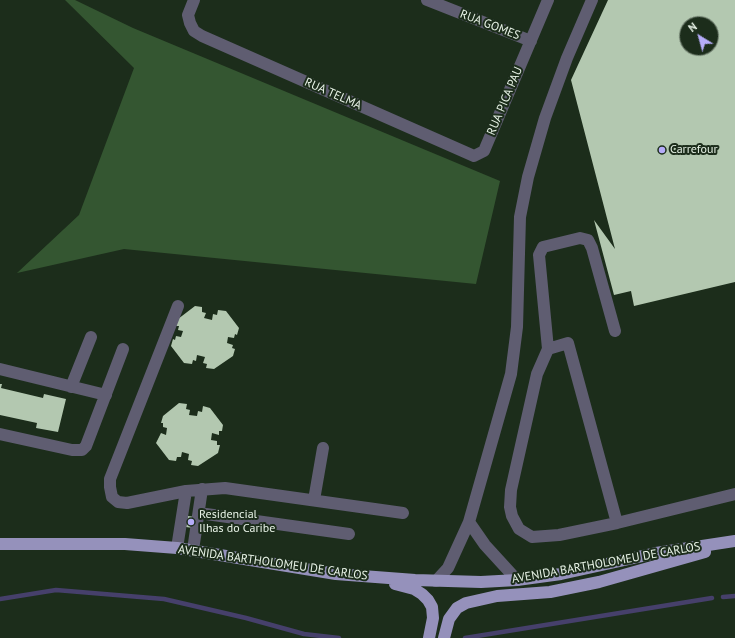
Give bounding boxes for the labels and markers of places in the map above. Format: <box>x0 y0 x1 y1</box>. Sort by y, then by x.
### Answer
place label: Carrefour <box>670 143 718 157</box>
marker: Carrefour <box>657 145 667 155</box>
place label: Residencial Ilhas do Caribe <box>199 508 275 536</box>
marker: Residencial Ilhas do Caribe <box>186 517 196 527</box>

